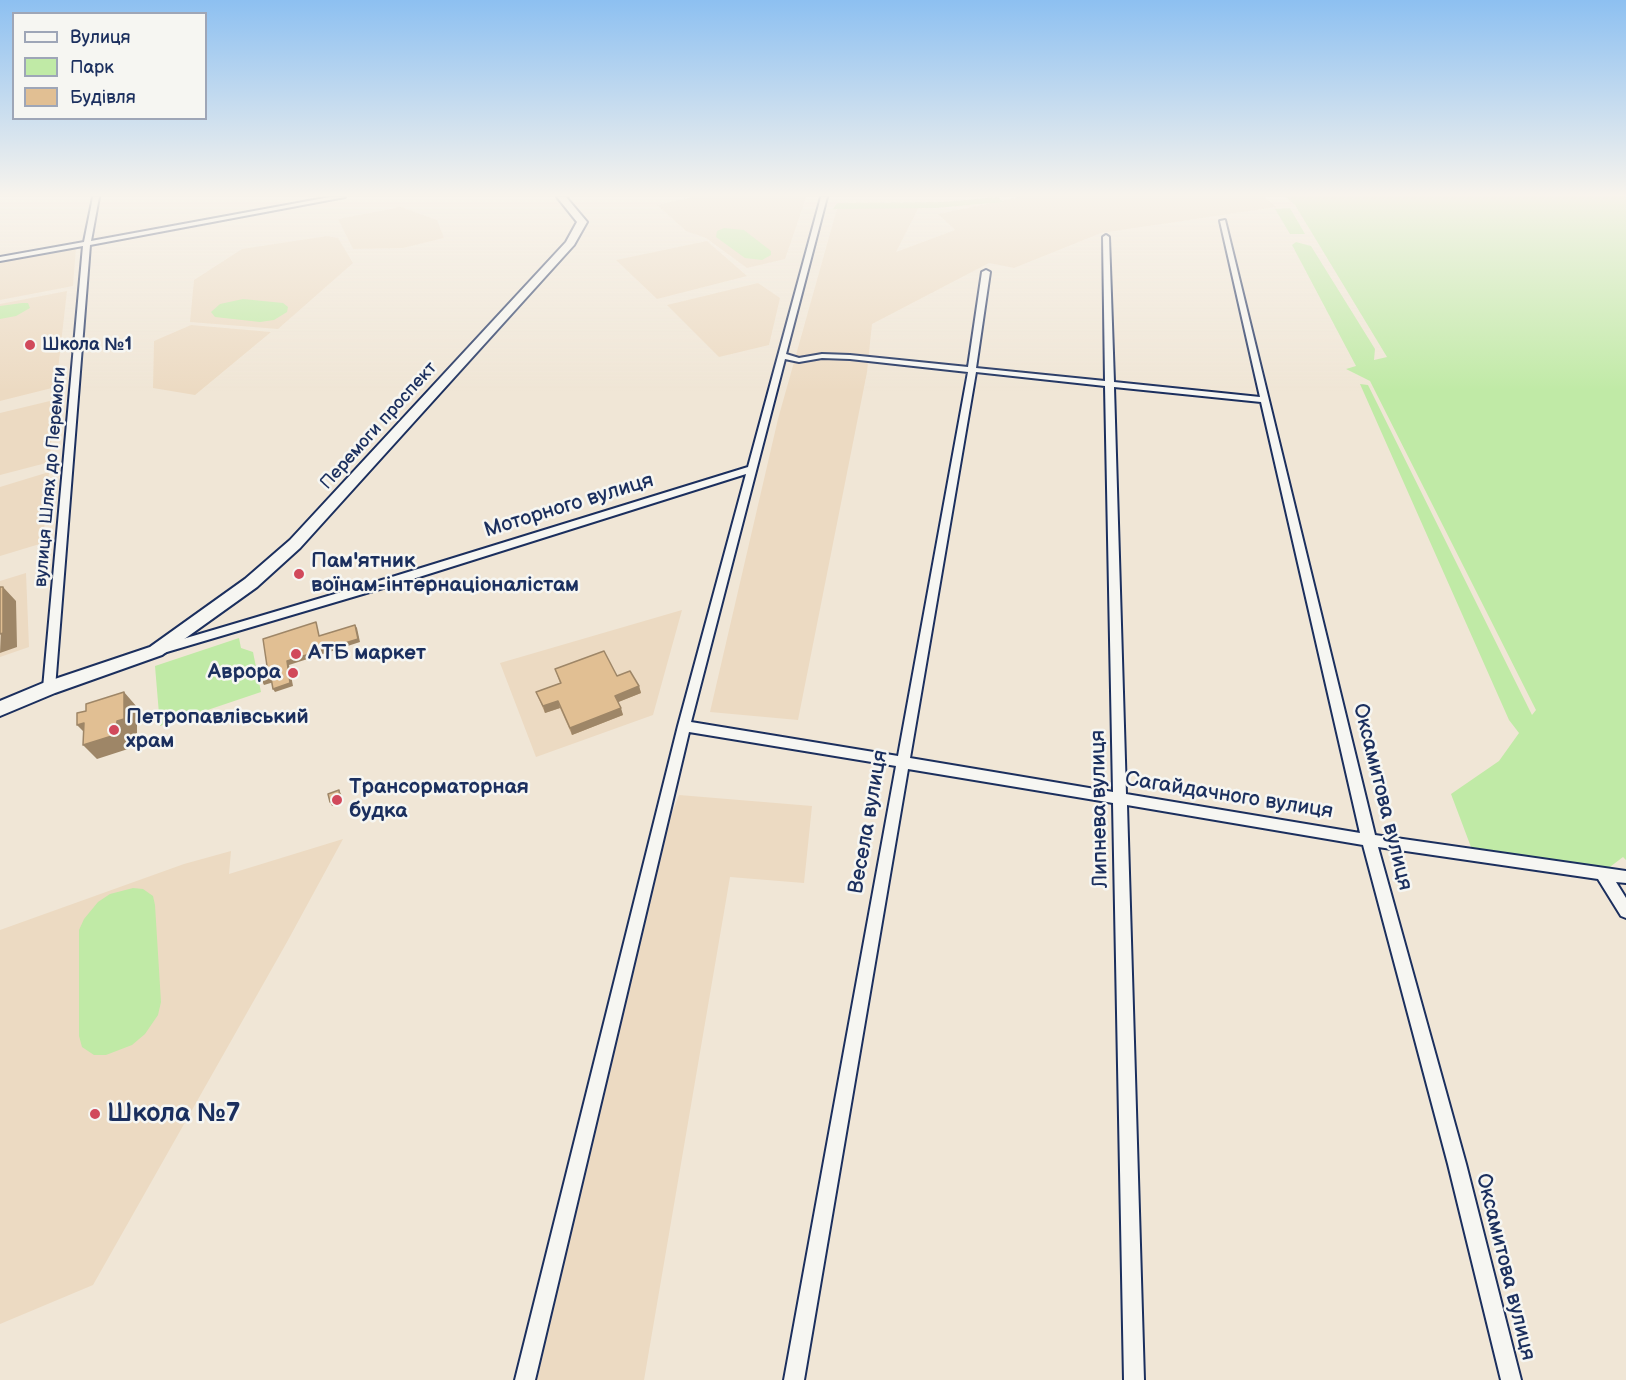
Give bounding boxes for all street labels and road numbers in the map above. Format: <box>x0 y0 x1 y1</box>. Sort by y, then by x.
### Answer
street label: Перемоги проспект <box>316 358 442 494</box>
street label: вулиця Шлях до Перемоги <box>31 366 71 588</box>
street label: Моторного вулиця <box>481 468 657 544</box>
street label: Оксамитова вулиця <box>1347 701 1417 893</box>
street label: Липнева вулиця <box>1086 730 1114 888</box>
street label: Весела вулиця <box>844 748 894 896</box>
street label: Сагайдачного вулиця <box>1123 767 1335 825</box>
street label: Оксамитова вулиця <box>1470 1171 1540 1363</box>

